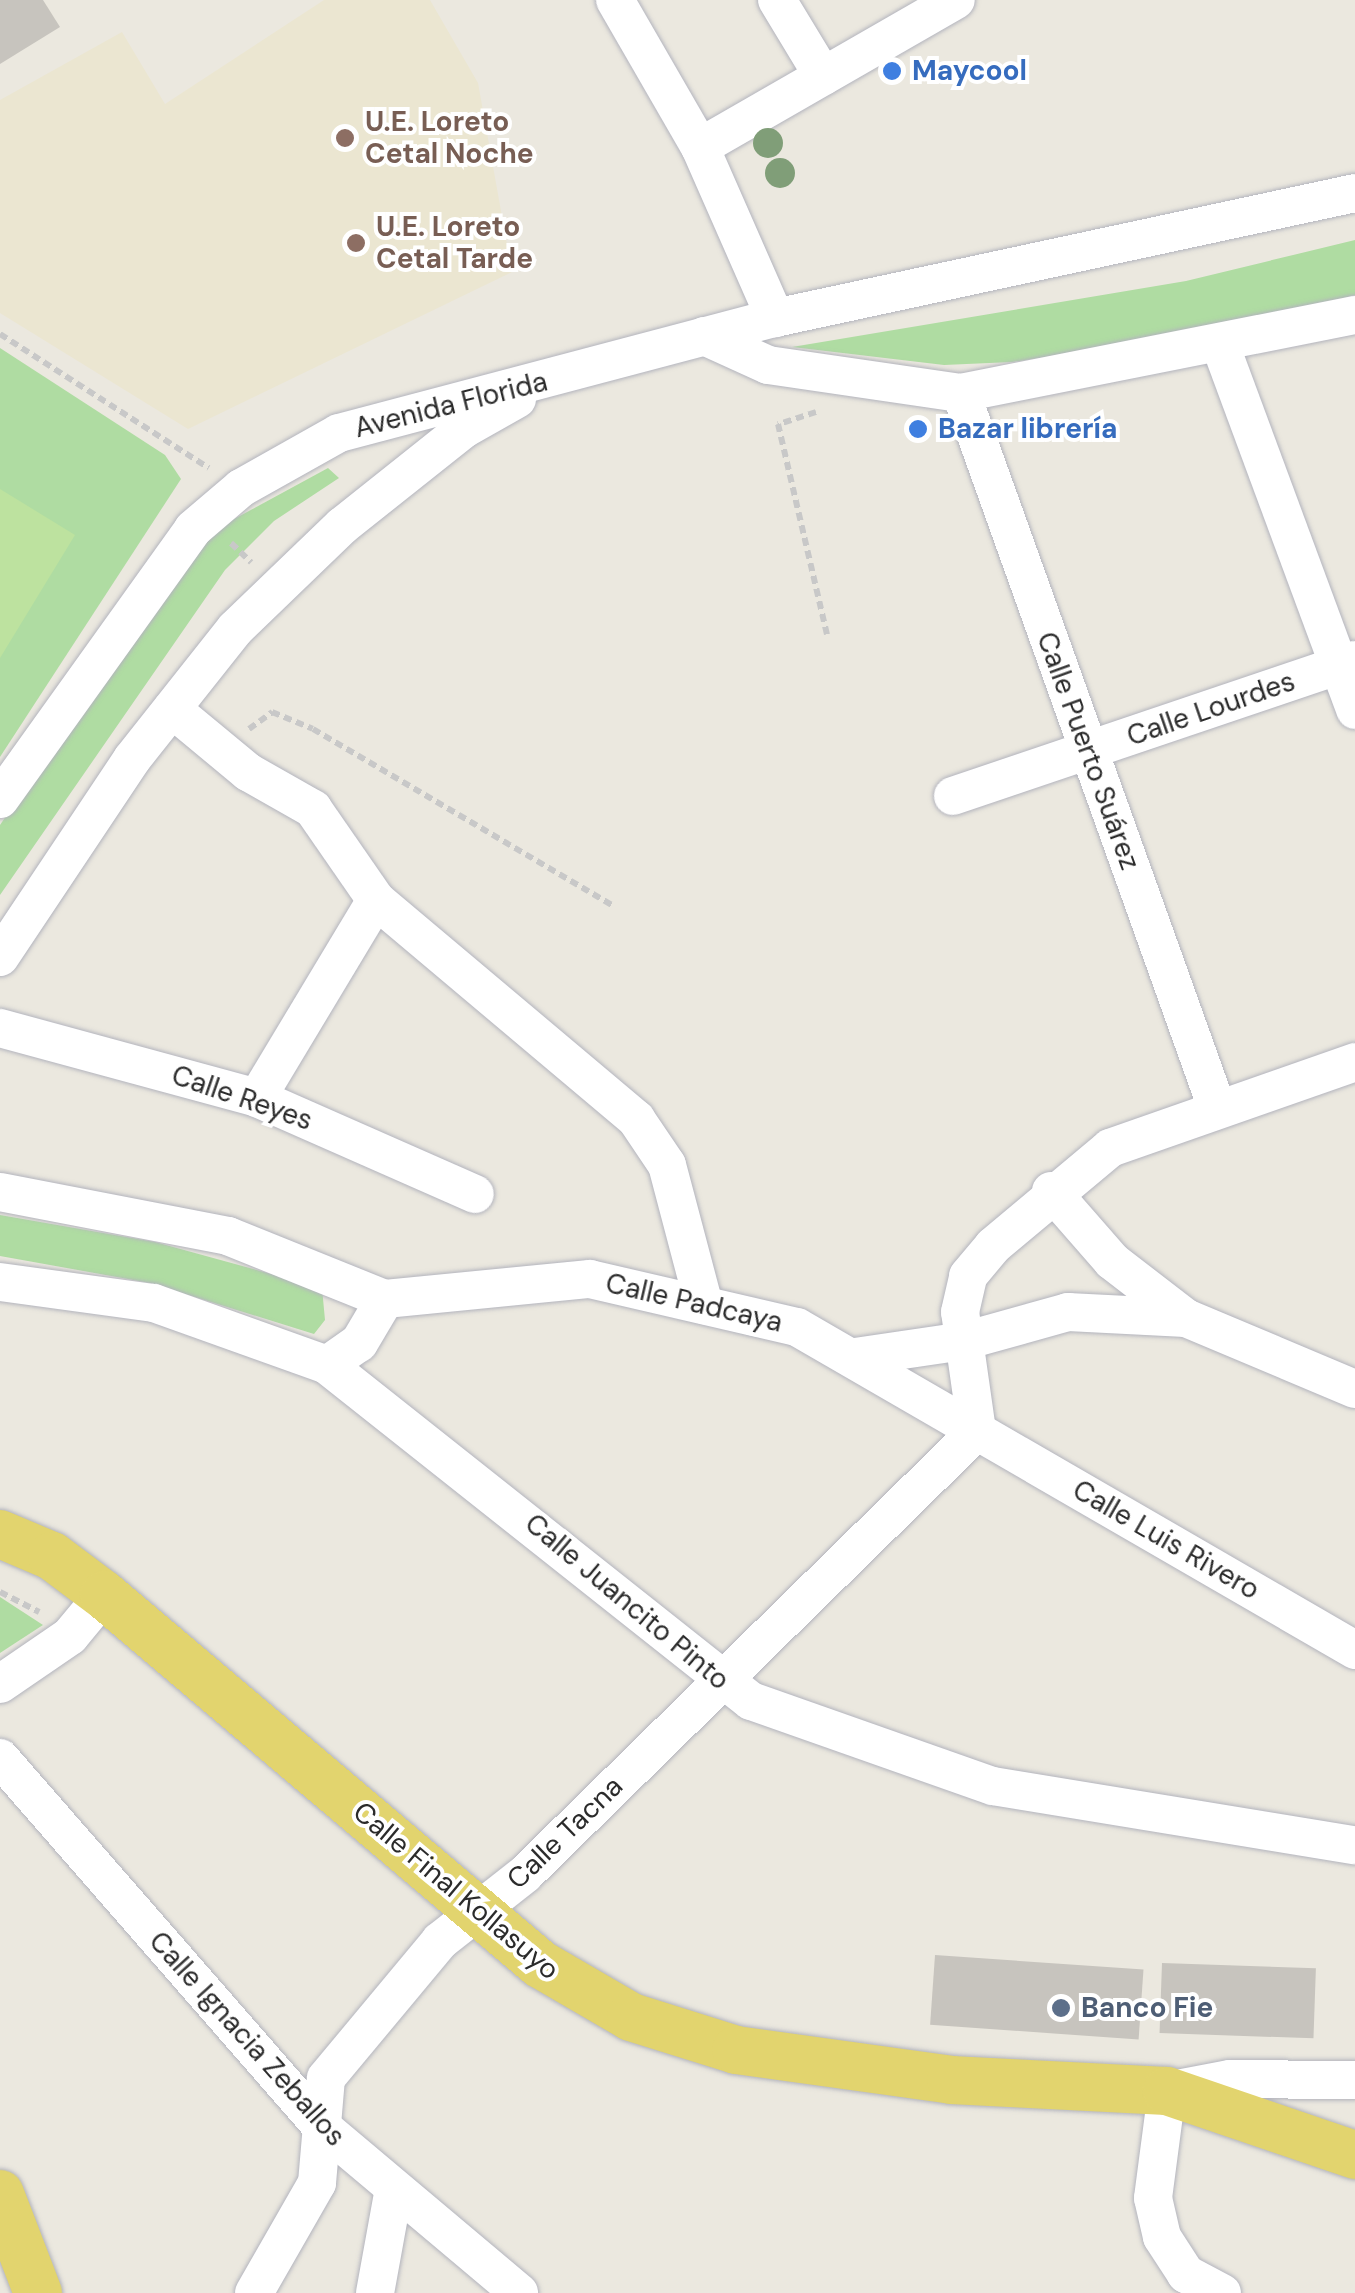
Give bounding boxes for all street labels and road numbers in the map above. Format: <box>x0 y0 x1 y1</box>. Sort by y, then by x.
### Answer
street label: Avenida Florida <box>351 365 551 445</box>
street label: Calle Puerto Suárez <box>1029 628 1147 874</box>
street label: Calle Lourdes <box>1123 665 1299 753</box>
street label: Calle Reyes <box>167 1058 317 1138</box>
street label: Calle Padcaya <box>602 1266 786 1340</box>
street label: Calle Luis Rivero <box>1067 1473 1265 1607</box>
street label: Calle Juancito Pinto <box>518 1507 736 1697</box>
street label: Calle Tacna <box>500 1770 630 1896</box>
street label: Calle Final Kollasuyo <box>346 1795 566 1987</box>
street label: Calle Ignacia Zeballos <box>142 1925 352 2153</box>

